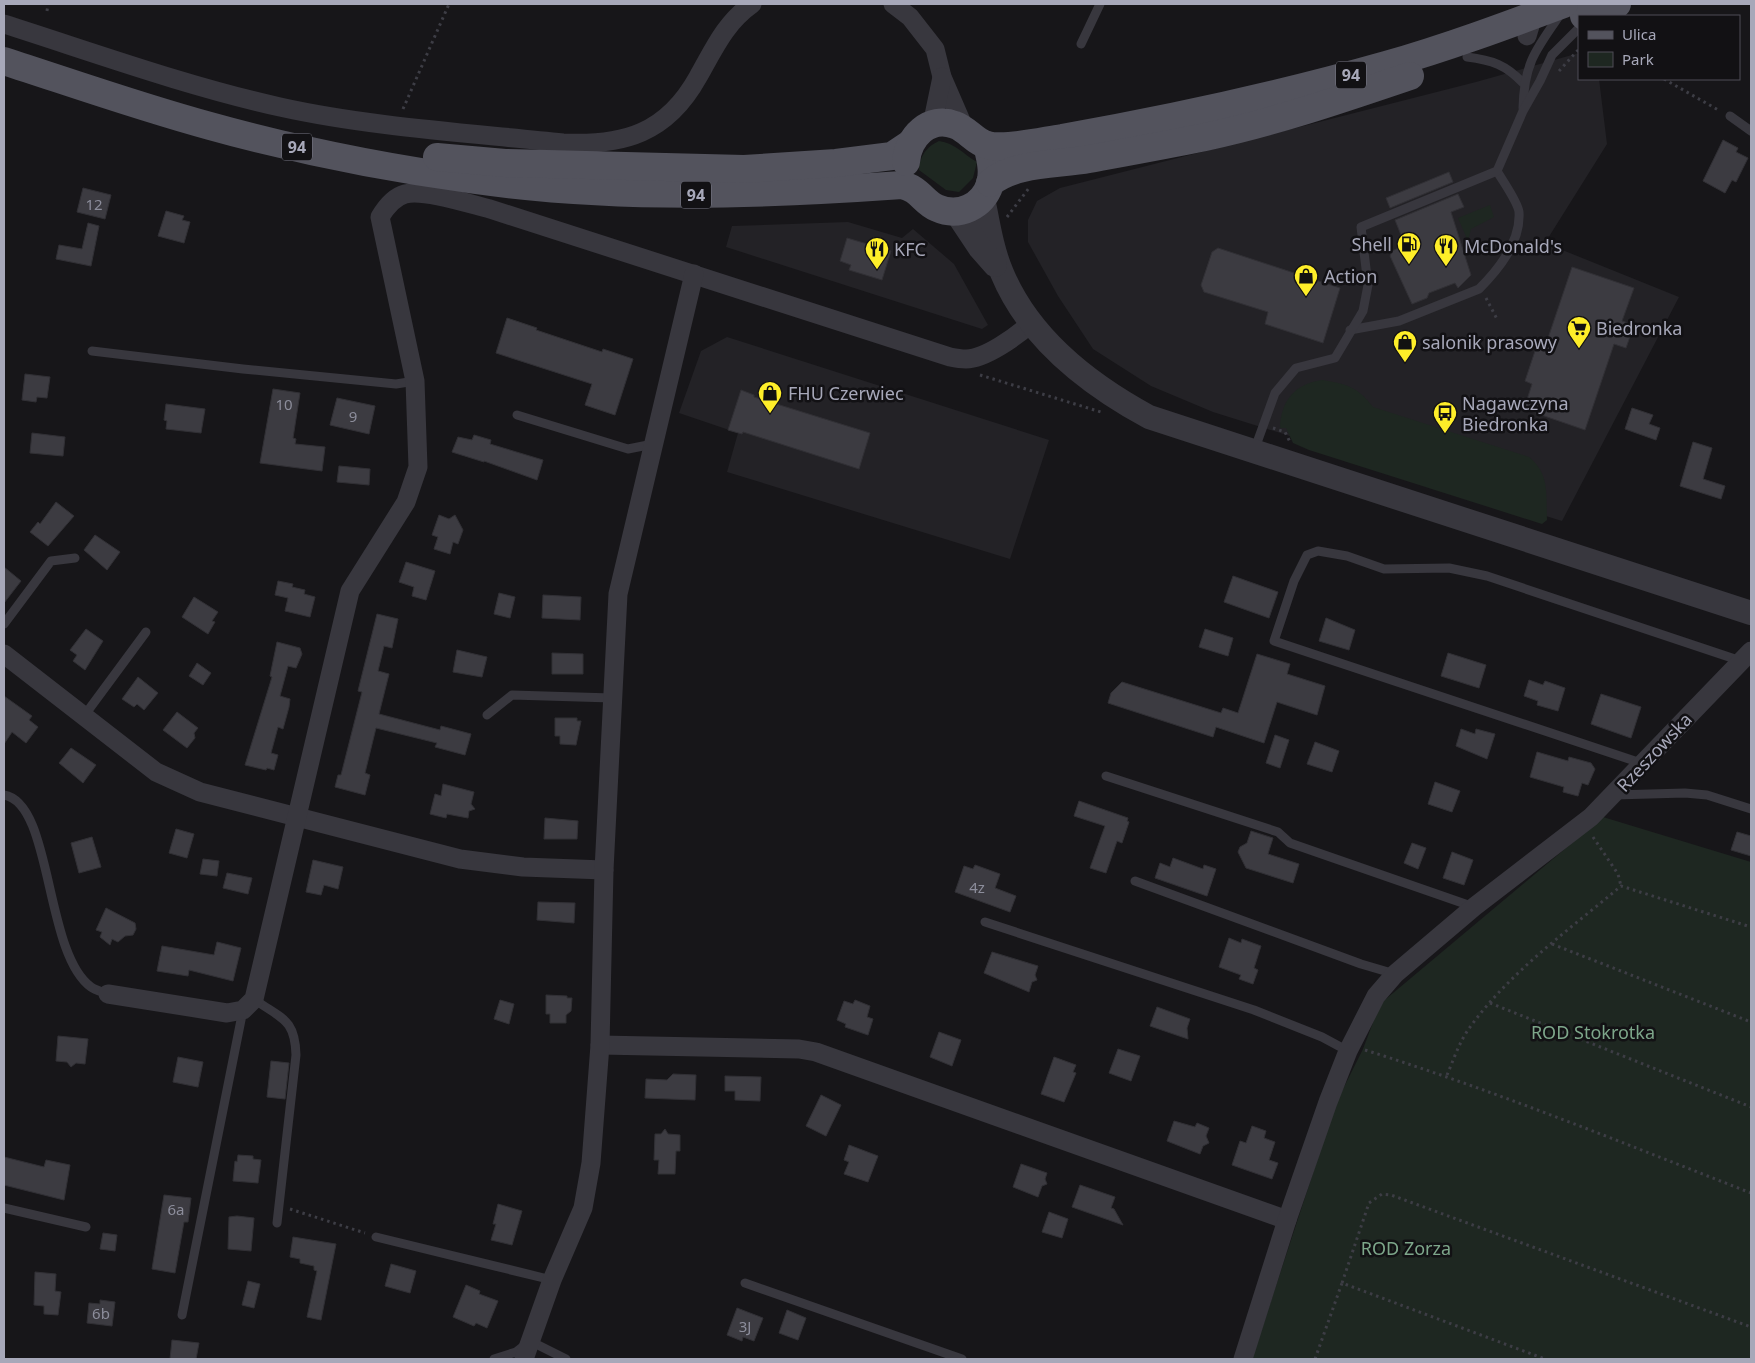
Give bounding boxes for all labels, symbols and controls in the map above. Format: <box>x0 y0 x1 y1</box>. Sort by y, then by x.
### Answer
legend <box>1578 15 1740 80</box>
text: Ulica <box>1622 24 1656 44</box>
text: Park <box>1622 49 1654 69</box>
road number: 94 <box>1336 62 1366 88</box>
road number: 94 <box>282 134 312 160</box>
road number: 94 <box>681 182 711 208</box>
house number: 12 <box>85 194 103 214</box>
fuel station icon: Shell <box>1396 231 1422 265</box>
place label: Shell <box>1352 232 1392 256</box>
restaurant icon: McDonald's <box>1433 233 1459 267</box>
place label: McDonald's <box>1464 234 1562 258</box>
restaurant icon: KFC <box>864 236 890 270</box>
place label: KFC <box>894 237 926 261</box>
shop icon: Action <box>1293 263 1319 297</box>
place label: Action <box>1324 264 1377 288</box>
supermarket icon: Biedronka <box>1566 315 1592 349</box>
place label: Biedronka <box>1596 316 1682 340</box>
shop icon: salonik prasowy <box>1392 329 1418 363</box>
place label: salonik prasowy <box>1422 330 1558 354</box>
shop icon: FHU Czerwiec <box>757 380 783 414</box>
place label: FHU Czerwiec <box>788 381 904 405</box>
place label: Nagawczyna Biedronka <box>1462 391 1569 436</box>
house number: 10 <box>275 394 293 414</box>
bus stop icon: Nagawczyna Biedronka <box>1432 400 1458 434</box>
house number: 9 <box>349 406 357 426</box>
street label: Rzeszowska <box>1611 707 1697 797</box>
house number: 4z <box>969 877 985 897</box>
park label: ROD Stokrotka <box>1531 1020 1655 1044</box>
house number: 6a <box>168 1199 185 1219</box>
park label: ROD Zorza <box>1361 1236 1451 1260</box>
house number: 6b <box>92 1303 110 1323</box>
house number: 3J <box>739 1316 751 1336</box>

